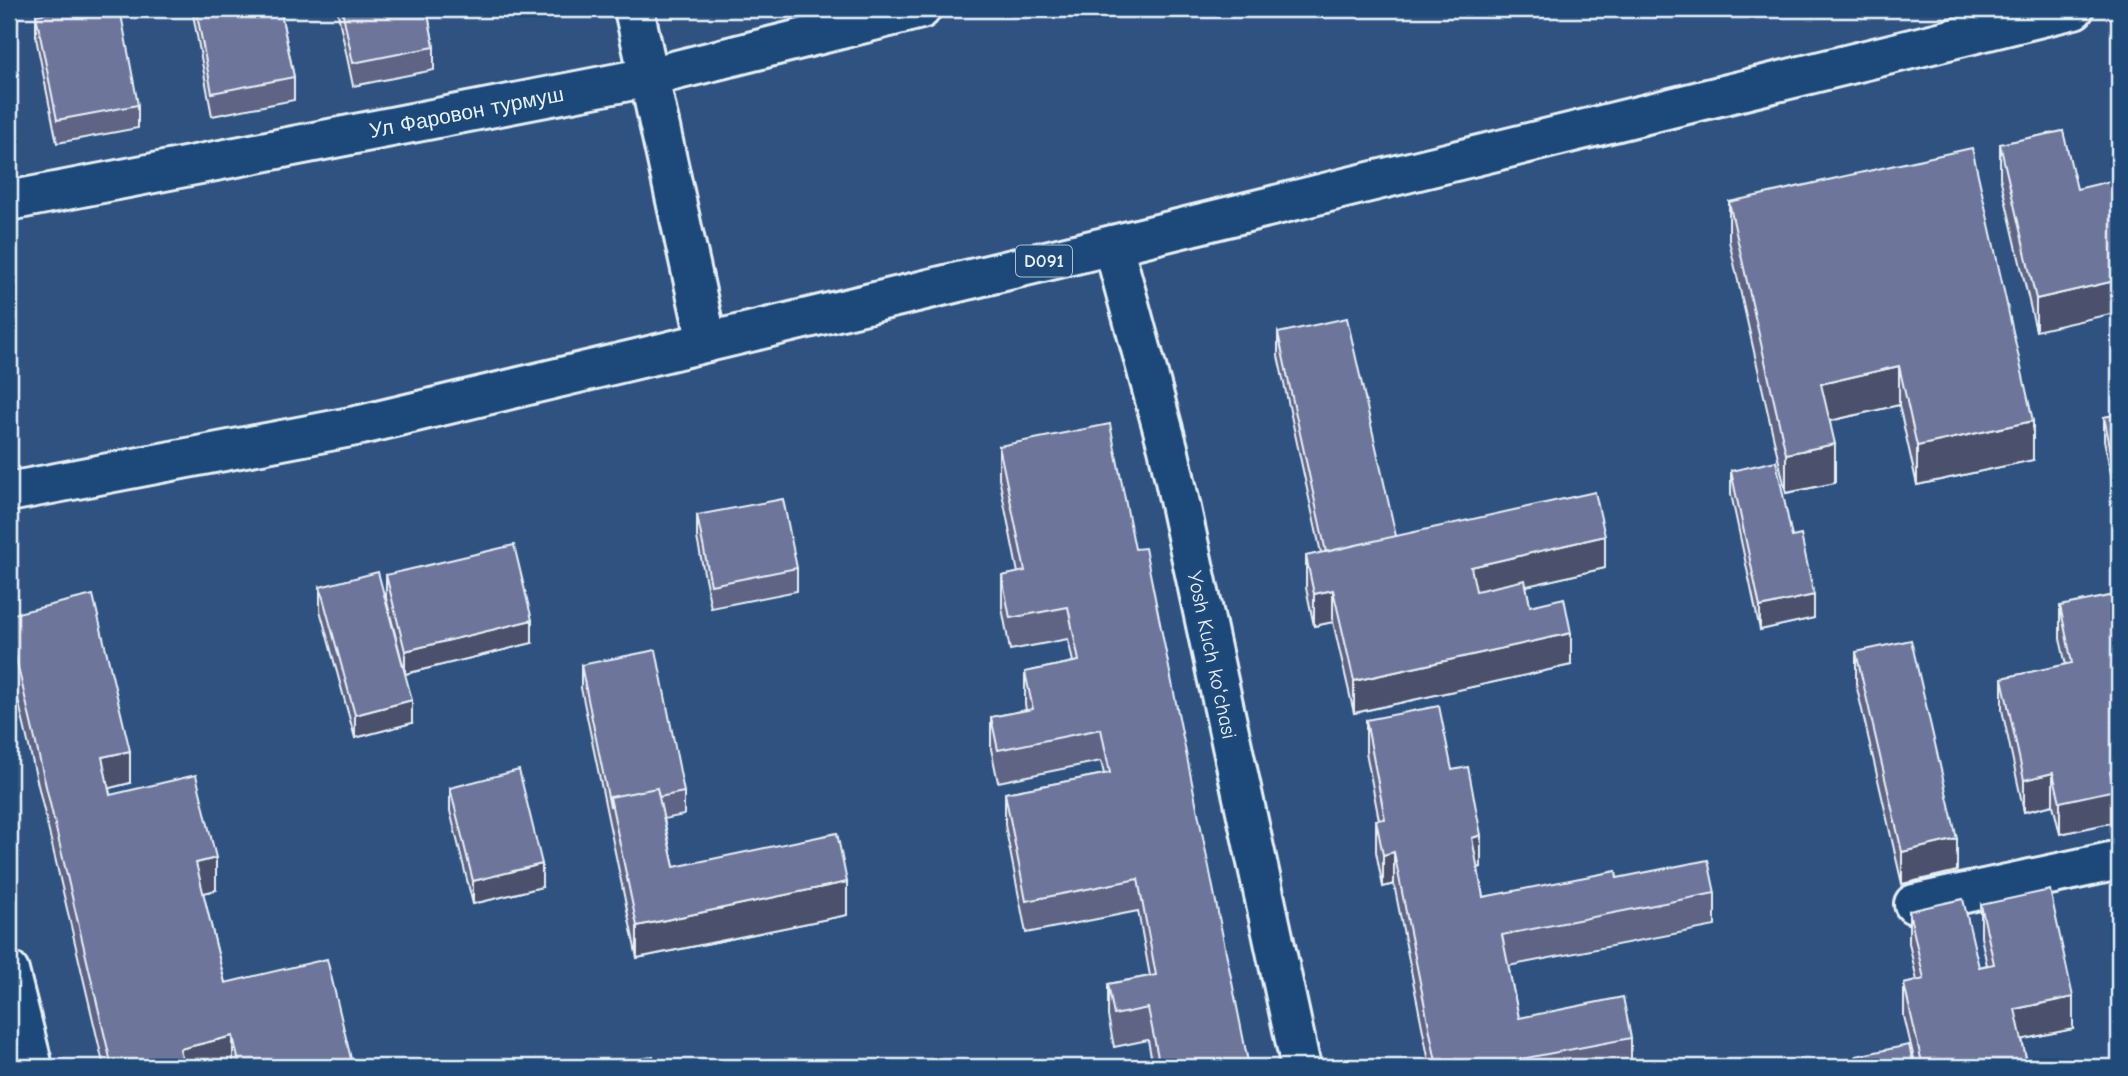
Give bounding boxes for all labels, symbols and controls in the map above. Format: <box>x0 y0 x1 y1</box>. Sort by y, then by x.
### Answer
street label: Ул Фаровон турмуш <box>367 82 566 143</box>
road number: D091 <box>1016 246 1072 276</box>
street label: Yosh Kuch koʻchasi <box>1182 569 1242 741</box>

